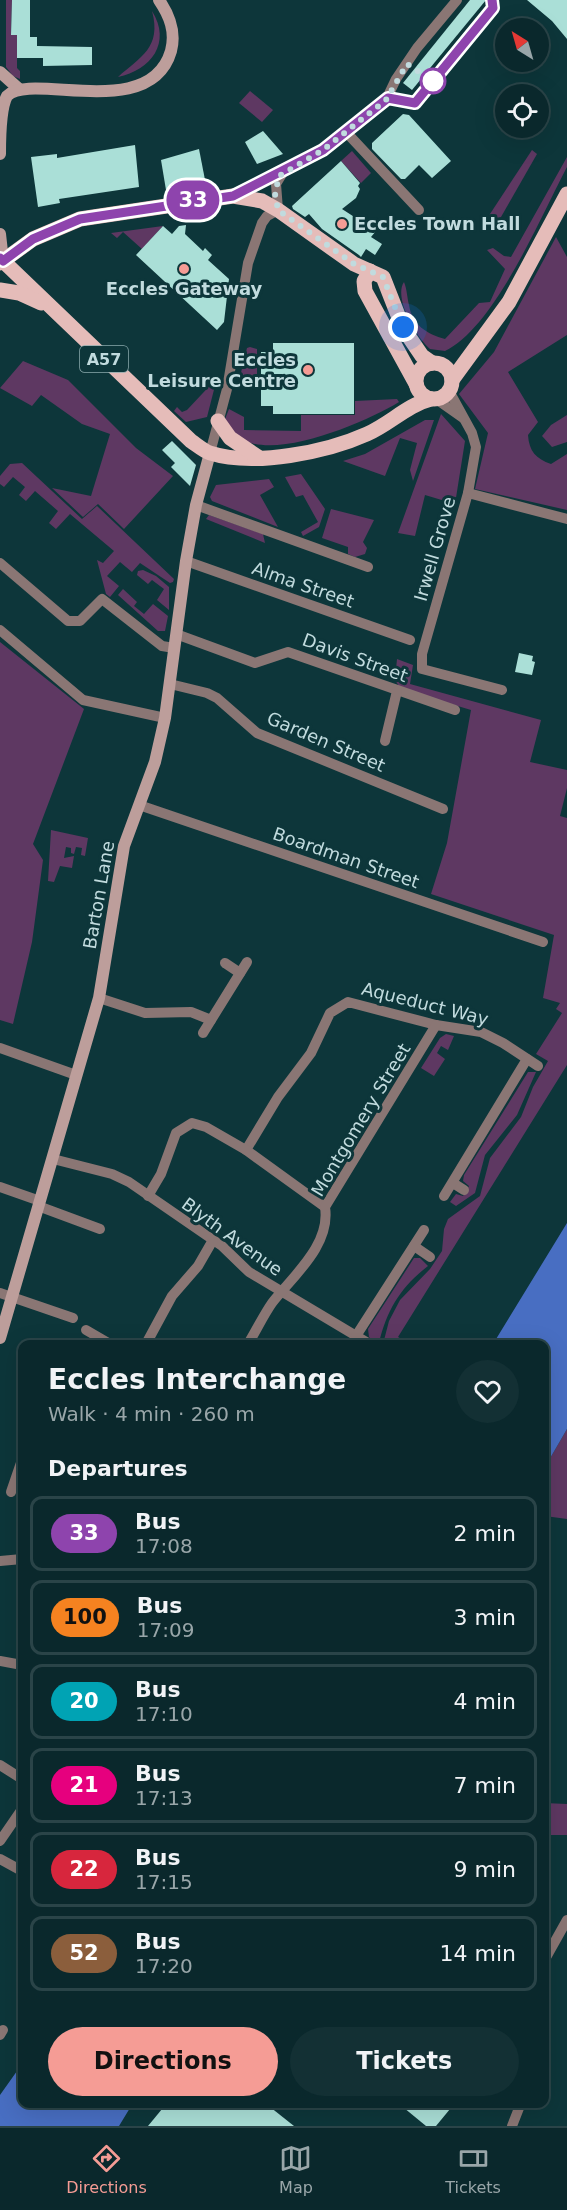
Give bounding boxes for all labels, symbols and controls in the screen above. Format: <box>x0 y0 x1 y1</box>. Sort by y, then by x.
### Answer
north arrow <box>495 18 549 72</box>
map controls <box>495 18 549 138</box>
unlabelled marker <box>420 68 446 94</box>
button: locate <box>495 84 549 138</box>
line badge: 33 <box>166 180 220 220</box>
text: 33 <box>178 188 208 212</box>
place label: Eccles Town Hall <box>354 213 521 234</box>
marker: Eccles Town Hall <box>335 217 349 231</box>
marker: Eccles Gateway <box>177 262 191 276</box>
place label: Eccles Gateway <box>106 278 263 299</box>
your location <box>388 312 418 342</box>
road number: A57 <box>80 346 128 372</box>
place label: Eccles Leisure Centre <box>147 349 296 391</box>
marker: Eccles Leisure Centre <box>301 363 315 377</box>
street label: Irwell Grove <box>410 494 459 604</box>
street label: Alma Street <box>249 557 357 612</box>
street label: Davis Street <box>300 629 411 686</box>
street label: Garden Street <box>264 707 388 776</box>
street label: Boardman Street <box>270 823 422 892</box>
street label: Barton Lane <box>79 839 118 951</box>
street label: Aqueduct Way <box>360 978 491 1029</box>
street label: Montgomery Street <box>307 1040 415 1200</box>
street label: Blyth Avenue <box>178 1193 287 1280</box>
button: heart <box>456 1360 519 1423</box>
text: Eccles Interchange <box>48 1363 346 1396</box>
text: Walk · 4 min · 260 m <box>48 1402 255 1426</box>
text: Departures <box>48 1456 188 1481</box>
text: Bus <box>135 1509 181 1534</box>
text: 33 <box>69 1521 99 1545</box>
text: 2 min <box>454 1521 516 1546</box>
text: 17:08 <box>135 1534 193 1558</box>
text: Bus <box>137 1593 182 1618</box>
text: 100 <box>63 1605 107 1629</box>
text: 3 min <box>454 1605 516 1630</box>
text: 17:09 <box>137 1618 194 1642</box>
text: Bus <box>135 1677 181 1702</box>
text: 20 <box>69 1689 99 1713</box>
text: 4 min <box>454 1689 516 1714</box>
text: 17:10 <box>135 1702 193 1726</box>
text: Bus <box>135 1761 181 1786</box>
text: 21 <box>69 1773 99 1797</box>
text: 7 min <box>454 1773 516 1798</box>
text: 17:13 <box>135 1786 193 1810</box>
text: Bus <box>135 1845 181 1870</box>
text: 22 <box>69 1857 99 1881</box>
text: 9 min <box>454 1857 516 1882</box>
text: 17:15 <box>135 1870 193 1894</box>
text: Bus <box>135 1929 181 1954</box>
text: 52 <box>69 1941 99 1965</box>
text: 14 min <box>440 1941 516 1966</box>
text: 17:20 <box>135 1954 193 1978</box>
button: Directions <box>48 2027 278 2096</box>
button: Tickets <box>290 2027 519 2096</box>
tab: Directions <box>66 2142 147 2197</box>
tab: Map <box>279 2142 313 2197</box>
tab: Tickets <box>445 2142 501 2197</box>

